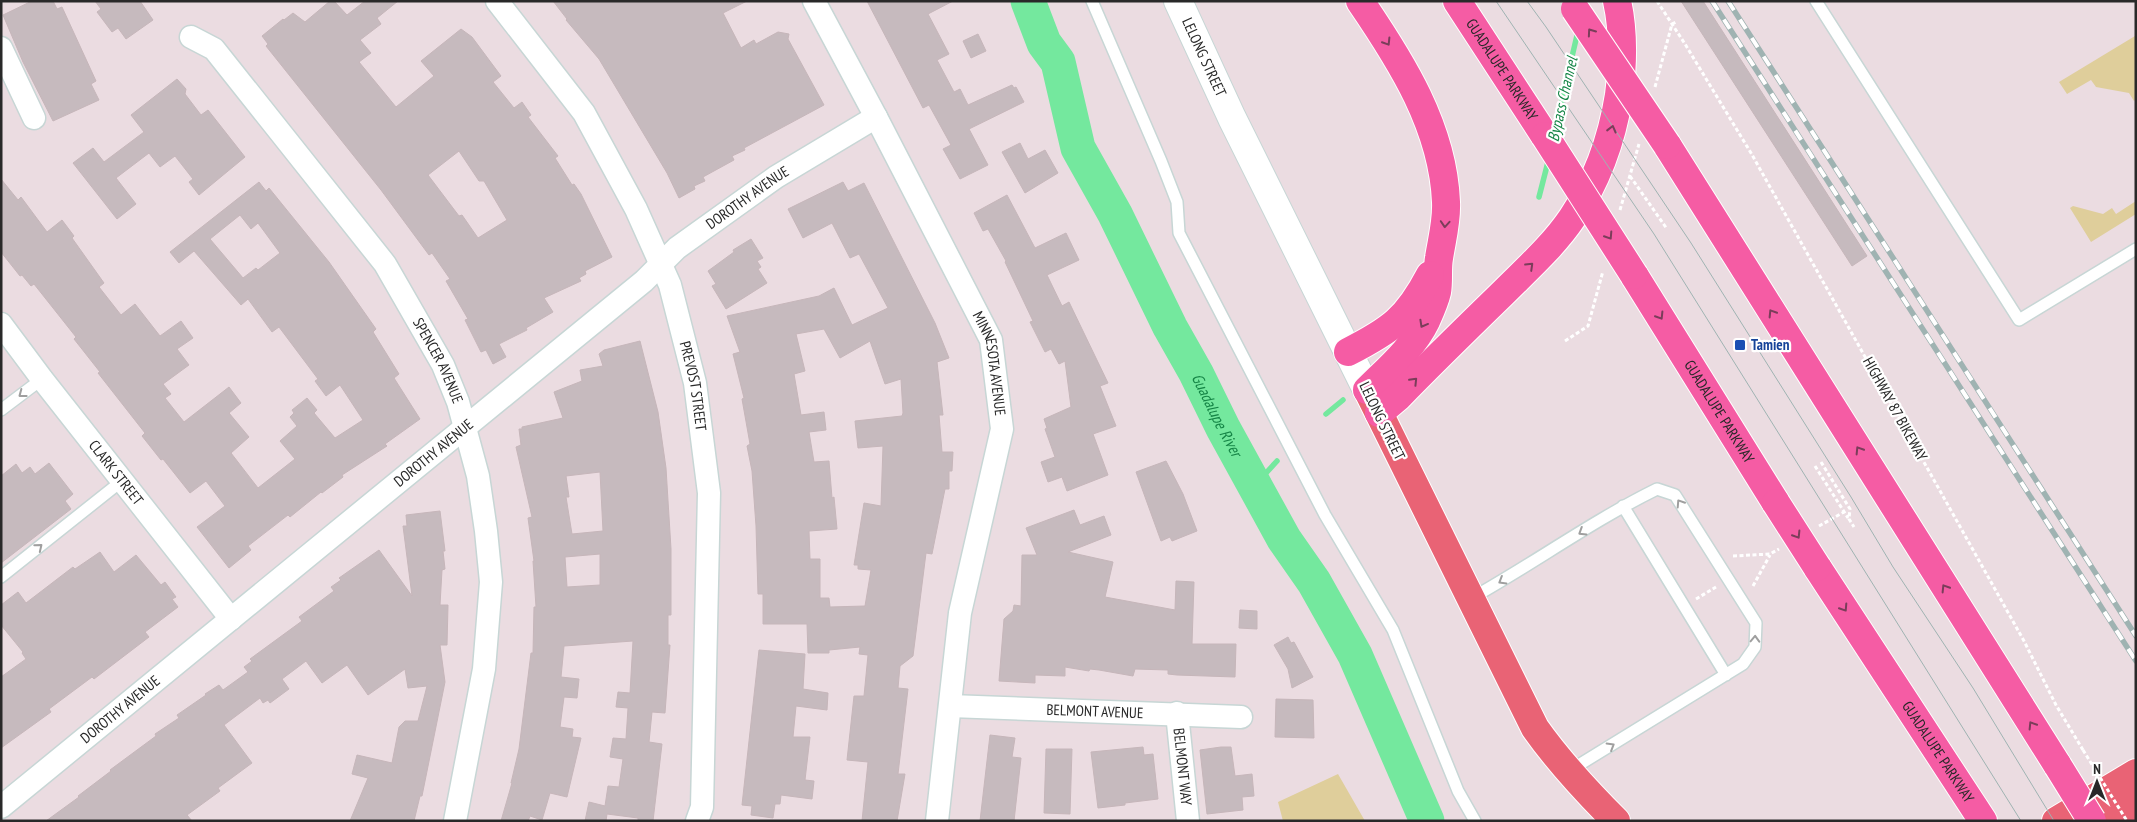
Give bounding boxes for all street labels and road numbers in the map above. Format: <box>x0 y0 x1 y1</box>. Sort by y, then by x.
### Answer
street label: LELONG STREET <box>1178 15 1231 100</box>
street label: GUADALUPE PARKWAY <box>1462 15 1542 124</box>
street label: DOROTHY AVENUE <box>702 162 792 233</box>
street label: MINNESOTA AVENUE <box>969 308 1010 417</box>
street label: SPENCER AVENUE <box>409 314 467 406</box>
street label: PREVOST STREET <box>676 339 711 432</box>
street label: HIGHWAY 87 BIKEWAY <box>1859 354 1932 464</box>
street label: GUADALUPE PARKWAY <box>1680 356 1759 467</box>
street label: LELONG STREET <box>1355 379 1410 463</box>
street label: DOROTHY AVENUE <box>390 415 477 491</box>
street label: CLARK STREET <box>85 436 148 509</box>
street label: DOROTHY AVENUE <box>76 671 163 747</box>
street label: GUADALUPE PARKWAY <box>1898 697 1979 806</box>
street label: BELMONT AVENUE <box>1046 700 1144 722</box>
street label: BELMONT WAY <box>1170 727 1196 806</box>

